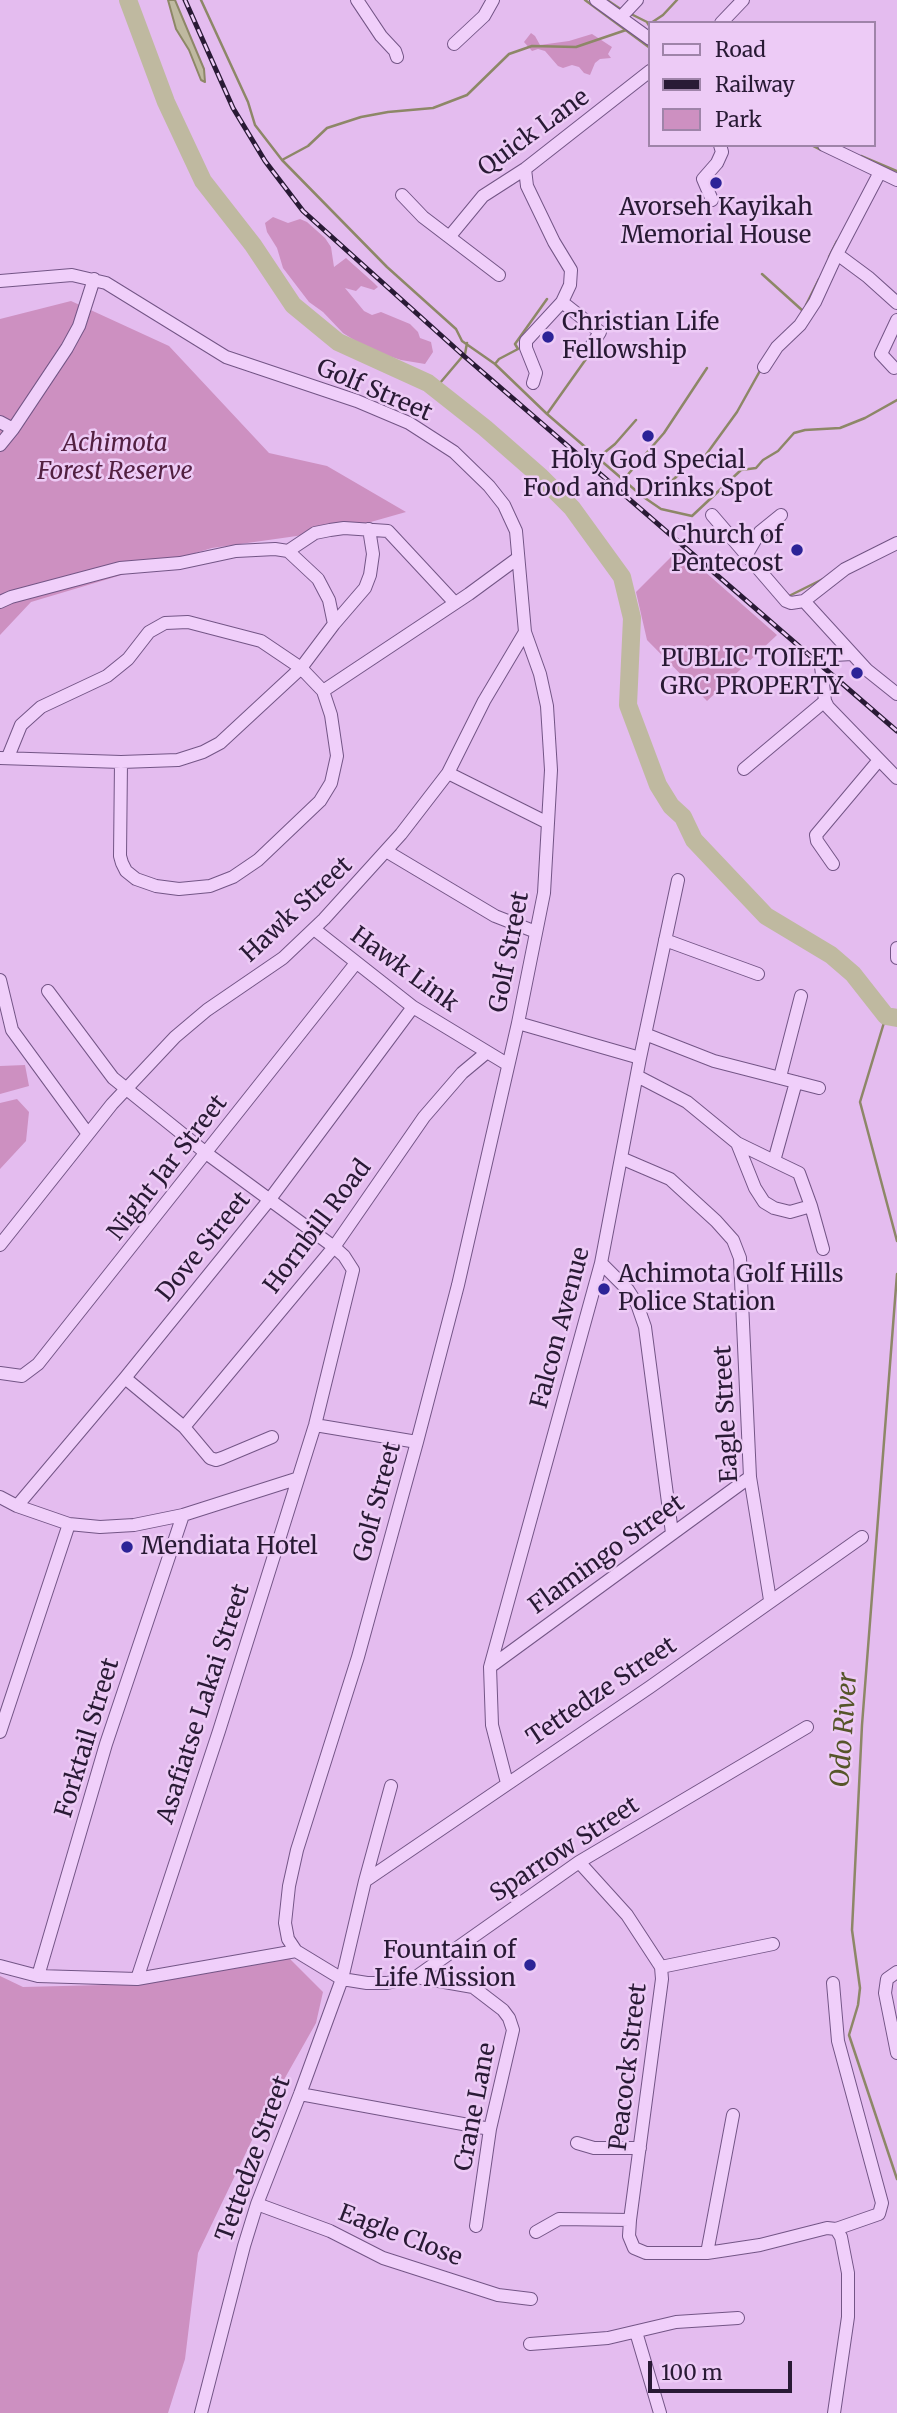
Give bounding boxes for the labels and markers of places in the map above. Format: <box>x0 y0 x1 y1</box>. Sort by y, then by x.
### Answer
marker: Avorseh Kayikah Memorial House <box>708 175 724 191</box>
place label: Avorseh Kayikah Memorial House <box>619 194 813 250</box>
place label: Christian Life Fellowship <box>562 309 719 365</box>
marker: Christian Life Fellowship <box>540 329 556 345</box>
marker: Holy God Special Food and Drinks Spot <box>640 428 656 444</box>
place label: Holy God Special Food and Drinks Spot <box>523 447 773 503</box>
place label: Church of Pentecost <box>671 522 783 578</box>
marker: Church of Pentecost <box>789 542 805 558</box>
place label: PUBLIC TOILET GRC PROPERTY <box>660 645 843 701</box>
marker: PUBLIC TOILET GRC PROPERTY <box>849 665 865 681</box>
place label: Achimota Golf Hills Police Station <box>618 1261 843 1317</box>
marker: Achimota Golf Hills Police Station <box>596 1281 612 1297</box>
place label: Mendiata Hotel <box>141 1533 318 1561</box>
marker: Mendiata Hotel <box>119 1539 135 1555</box>
place label: Fountain of Life Mission <box>374 1937 516 1993</box>
marker: Fountain of Life Mission <box>522 1957 538 1973</box>

